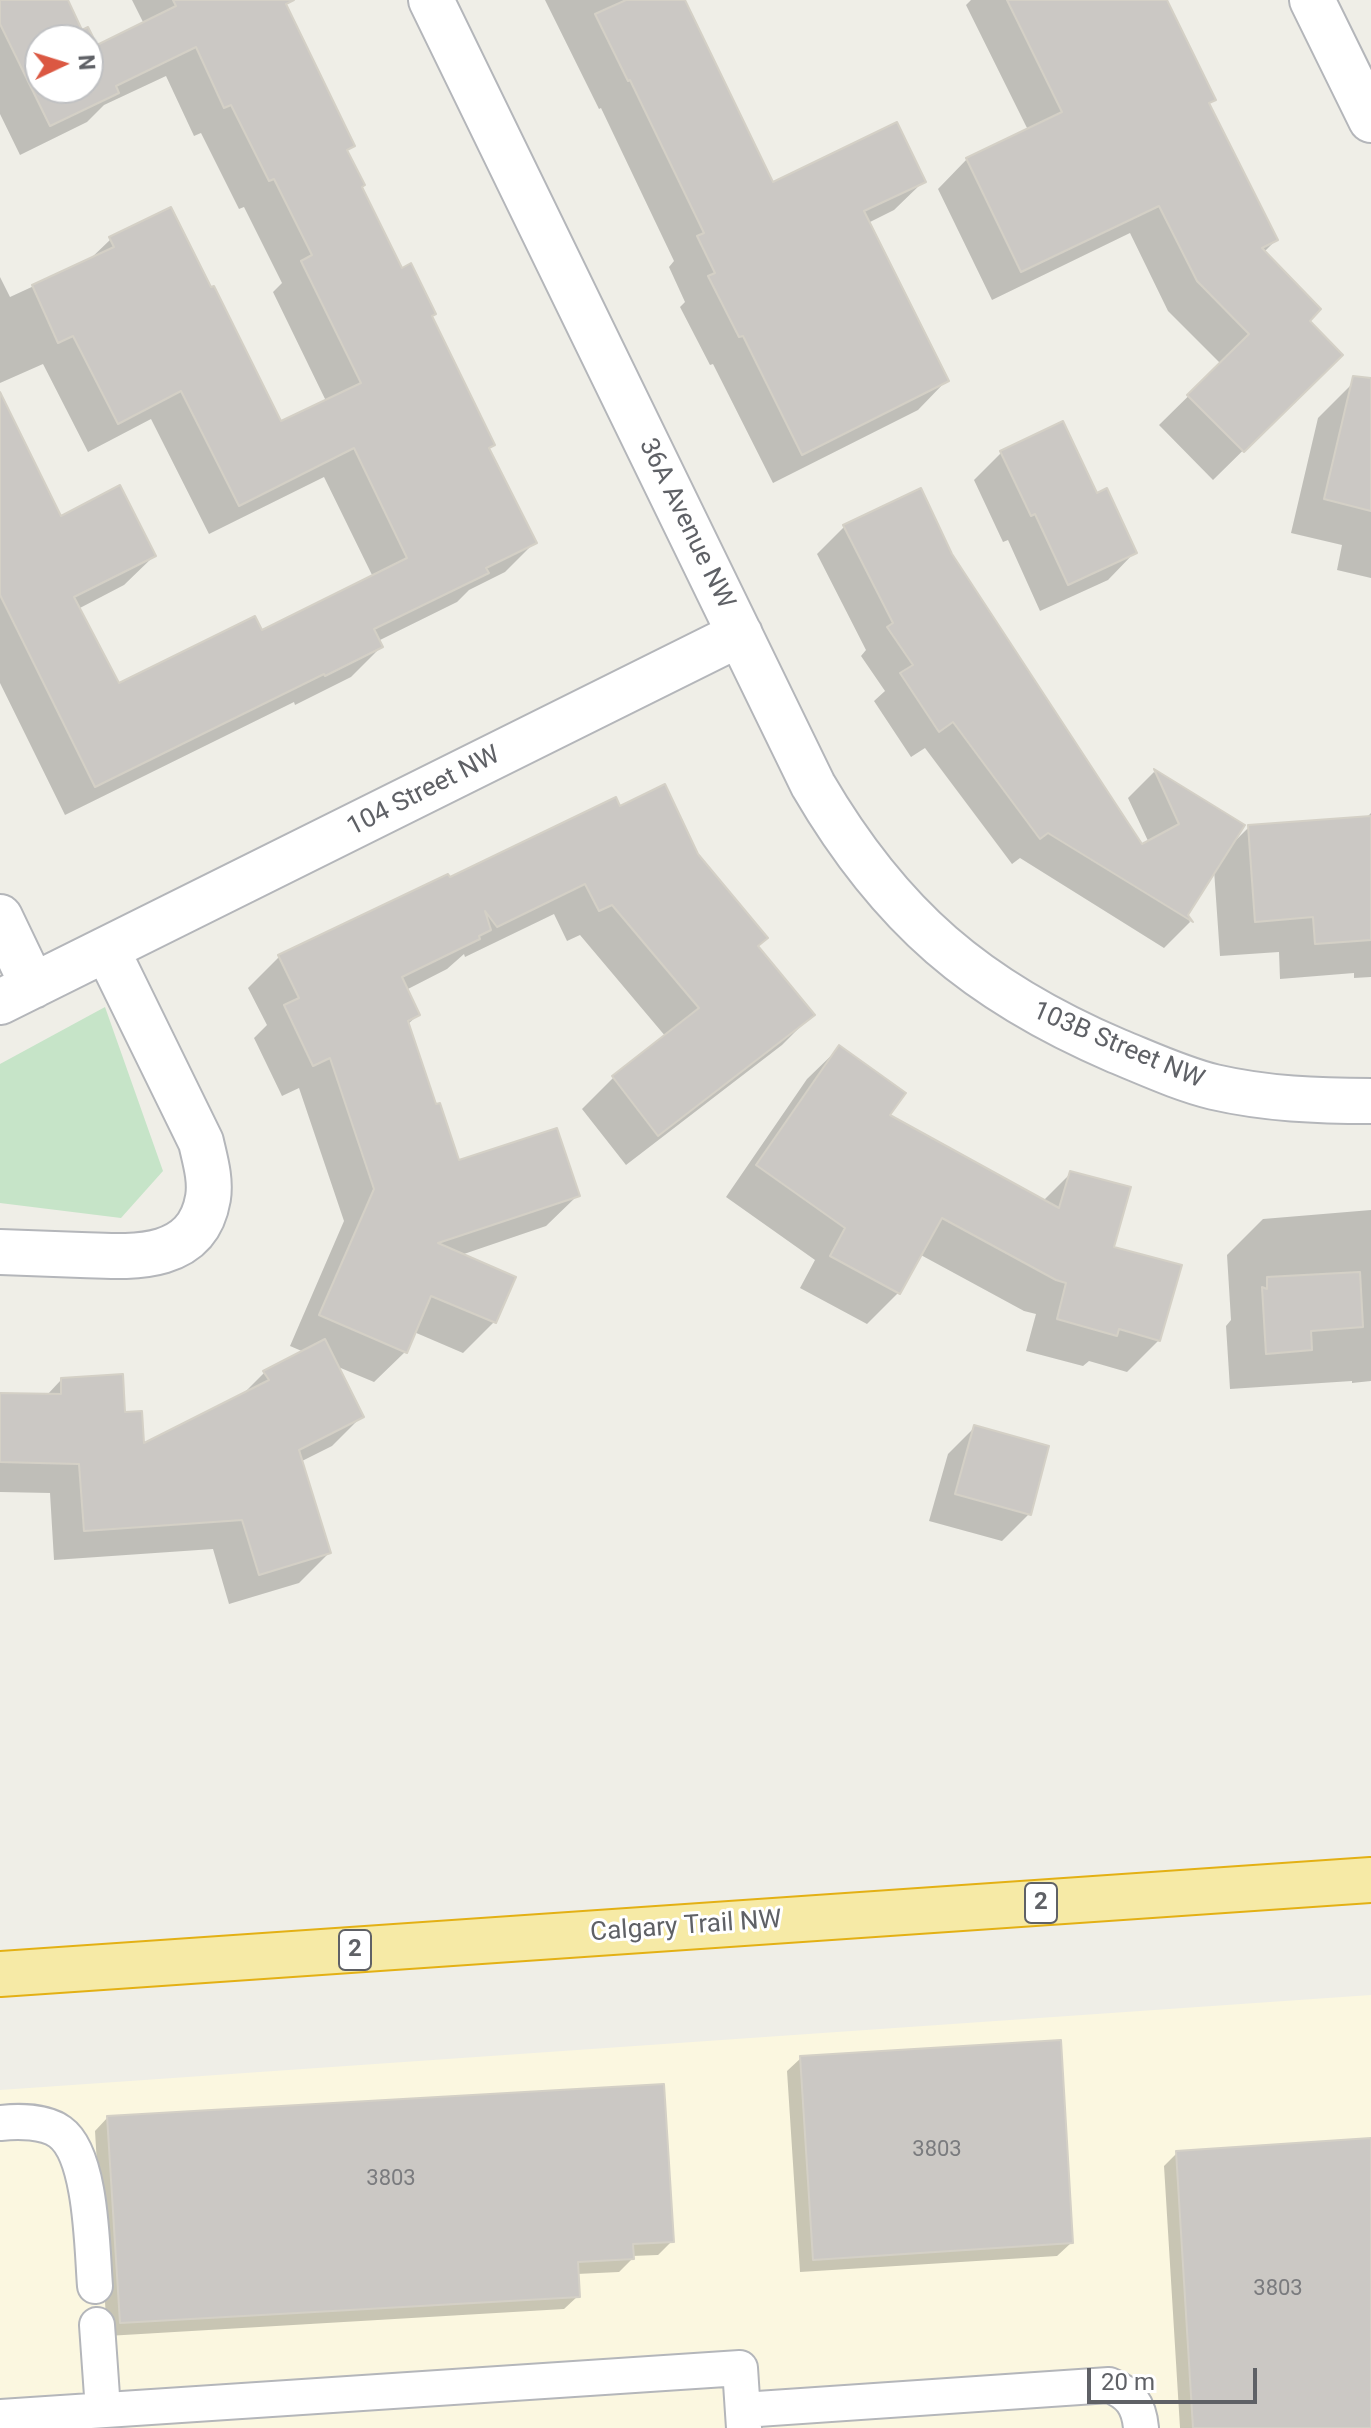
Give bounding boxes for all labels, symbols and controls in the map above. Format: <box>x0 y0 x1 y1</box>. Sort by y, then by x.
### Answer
north arrow <box>24 24 104 104</box>
text: N <box>73 54 99 71</box>
street label: 36A Avenue NW <box>631 434 741 614</box>
street label: 104 Street NW <box>343 740 505 844</box>
street label: 103B Street NW <box>1028 996 1208 1096</box>
road number: 2 <box>1025 1883 1057 1923</box>
street label: Calgary Trail NW <box>589 1905 783 1949</box>
road number: 2 <box>339 1930 371 1970</box>
house number: 3803 <box>912 2137 962 2163</box>
house number: 3803 <box>366 2166 416 2192</box>
house number: 3803 <box>1253 2276 1303 2302</box>
scale bar <box>1091 2352 1261 2402</box>
text: 20 m <box>1101 2368 1155 2396</box>

